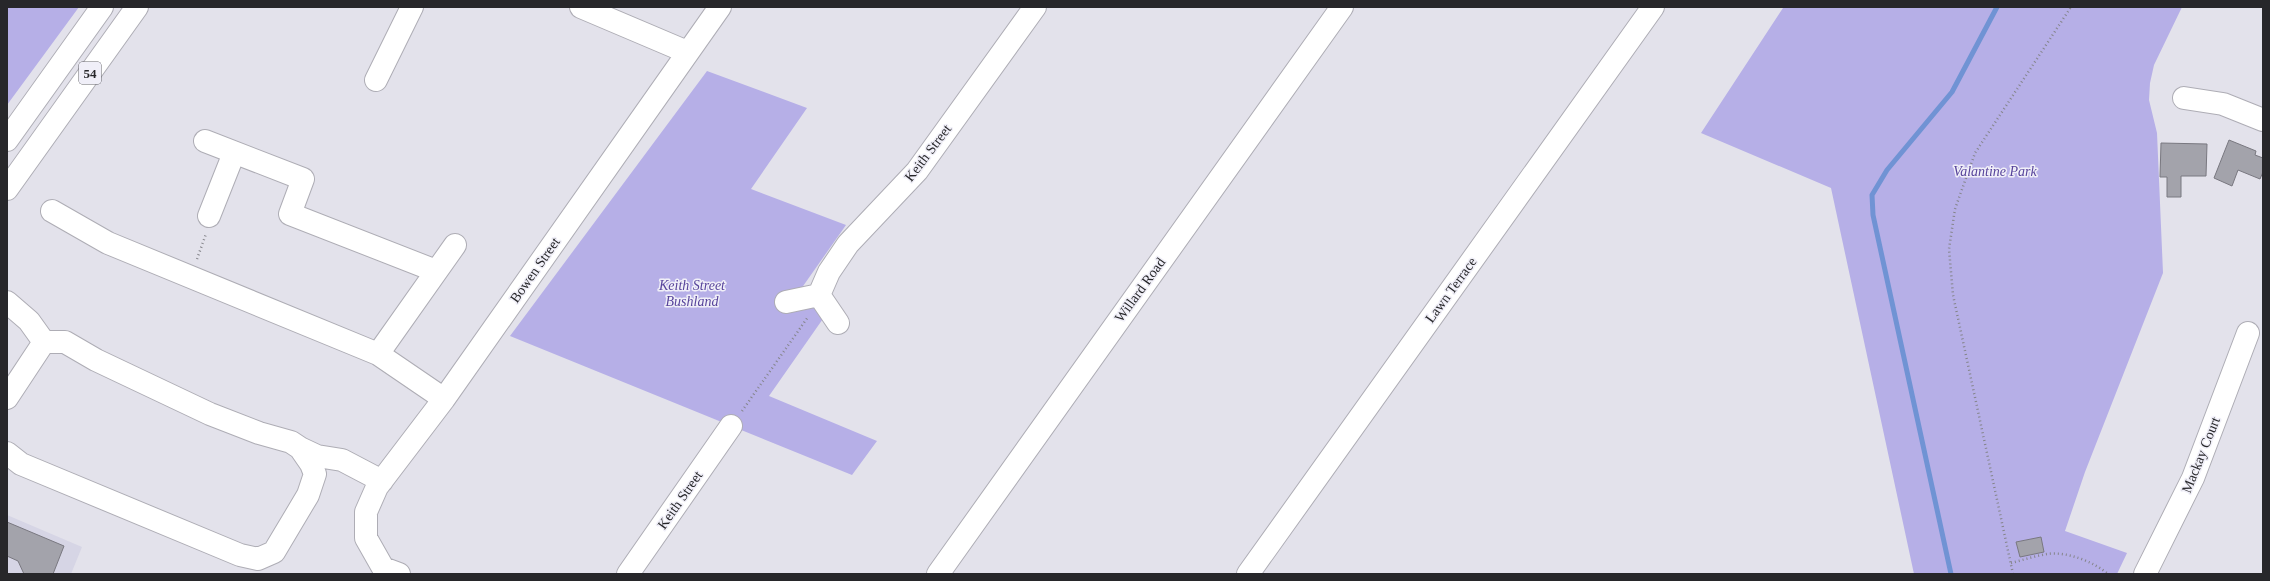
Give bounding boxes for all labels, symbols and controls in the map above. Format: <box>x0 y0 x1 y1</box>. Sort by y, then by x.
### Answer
road number: 54 <box>79 62 101 84</box>
street label: Keith Street <box>902 122 954 184</box>
park label: Valantine Park <box>1953 164 2038 179</box>
street label: Bowen Street <box>507 235 563 305</box>
street label: Lawn Terrace <box>1422 254 1480 326</box>
street label: Willard Road <box>1112 255 1168 325</box>
park label: Keith Street Bushland <box>658 278 726 309</box>
street label: Mackay Court <box>2179 415 2223 495</box>
street label: Keith Street <box>655 468 705 532</box>

